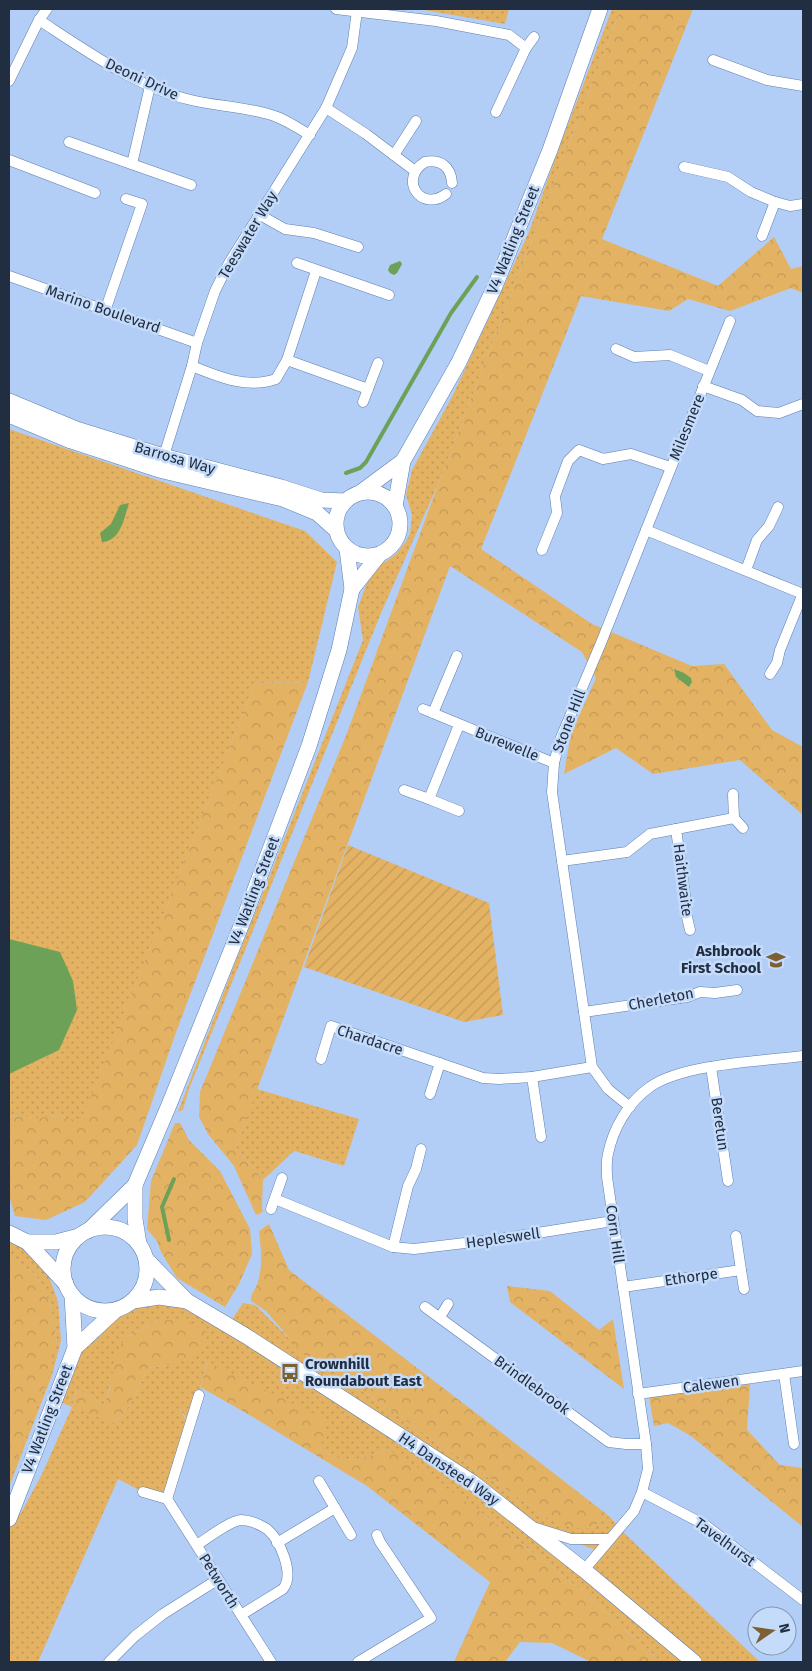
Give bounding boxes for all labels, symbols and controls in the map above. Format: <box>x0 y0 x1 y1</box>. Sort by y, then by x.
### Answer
street label: Deoni Drive <box>103 54 181 104</box>
street label: V4 Watling Street <box>483 183 543 297</box>
street label: Teeswater Way <box>215 187 282 282</box>
street label: Marino Boulevard <box>43 281 163 337</box>
street label: Milesmere <box>666 391 708 463</box>
street label: Barrosa Way <box>132 438 218 478</box>
street label: Stone Hill <box>549 686 589 755</box>
street label: Burewelle <box>472 723 542 765</box>
street label: V4 Watling Street <box>225 833 283 948</box>
street label: Haithwaite <box>670 843 696 917</box>
place label: Ashbrook First School <box>681 942 762 977</box>
school or university icon: Ashbrook First School <box>765 949 787 971</box>
street label: Cherleton <box>627 984 695 1014</box>
street label: Chardacre <box>335 1021 405 1059</box>
street label: Beretun <box>707 1096 733 1152</box>
street label: Corn Hill <box>602 1204 628 1265</box>
street label: Hepleswell <box>465 1224 542 1252</box>
street label: Ethorpe <box>663 1264 719 1290</box>
street label: Brindlebrook <box>491 1352 573 1419</box>
place label: Crownhill Roundabout East <box>305 1355 422 1390</box>
street label: V4 Watling Street <box>18 1361 76 1476</box>
bus stop icon: Crownhill Roundabout East <box>279 1362 301 1384</box>
street label: Calewen <box>682 1371 740 1397</box>
street label: H4 Dansteed Way <box>395 1429 503 1510</box>
street label: Tavelhurst <box>691 1514 759 1570</box>
street label: Petworth <box>195 1550 243 1612</box>
north arrow <box>747 1606 797 1656</box>
text: N <box>775 1622 794 1635</box>

